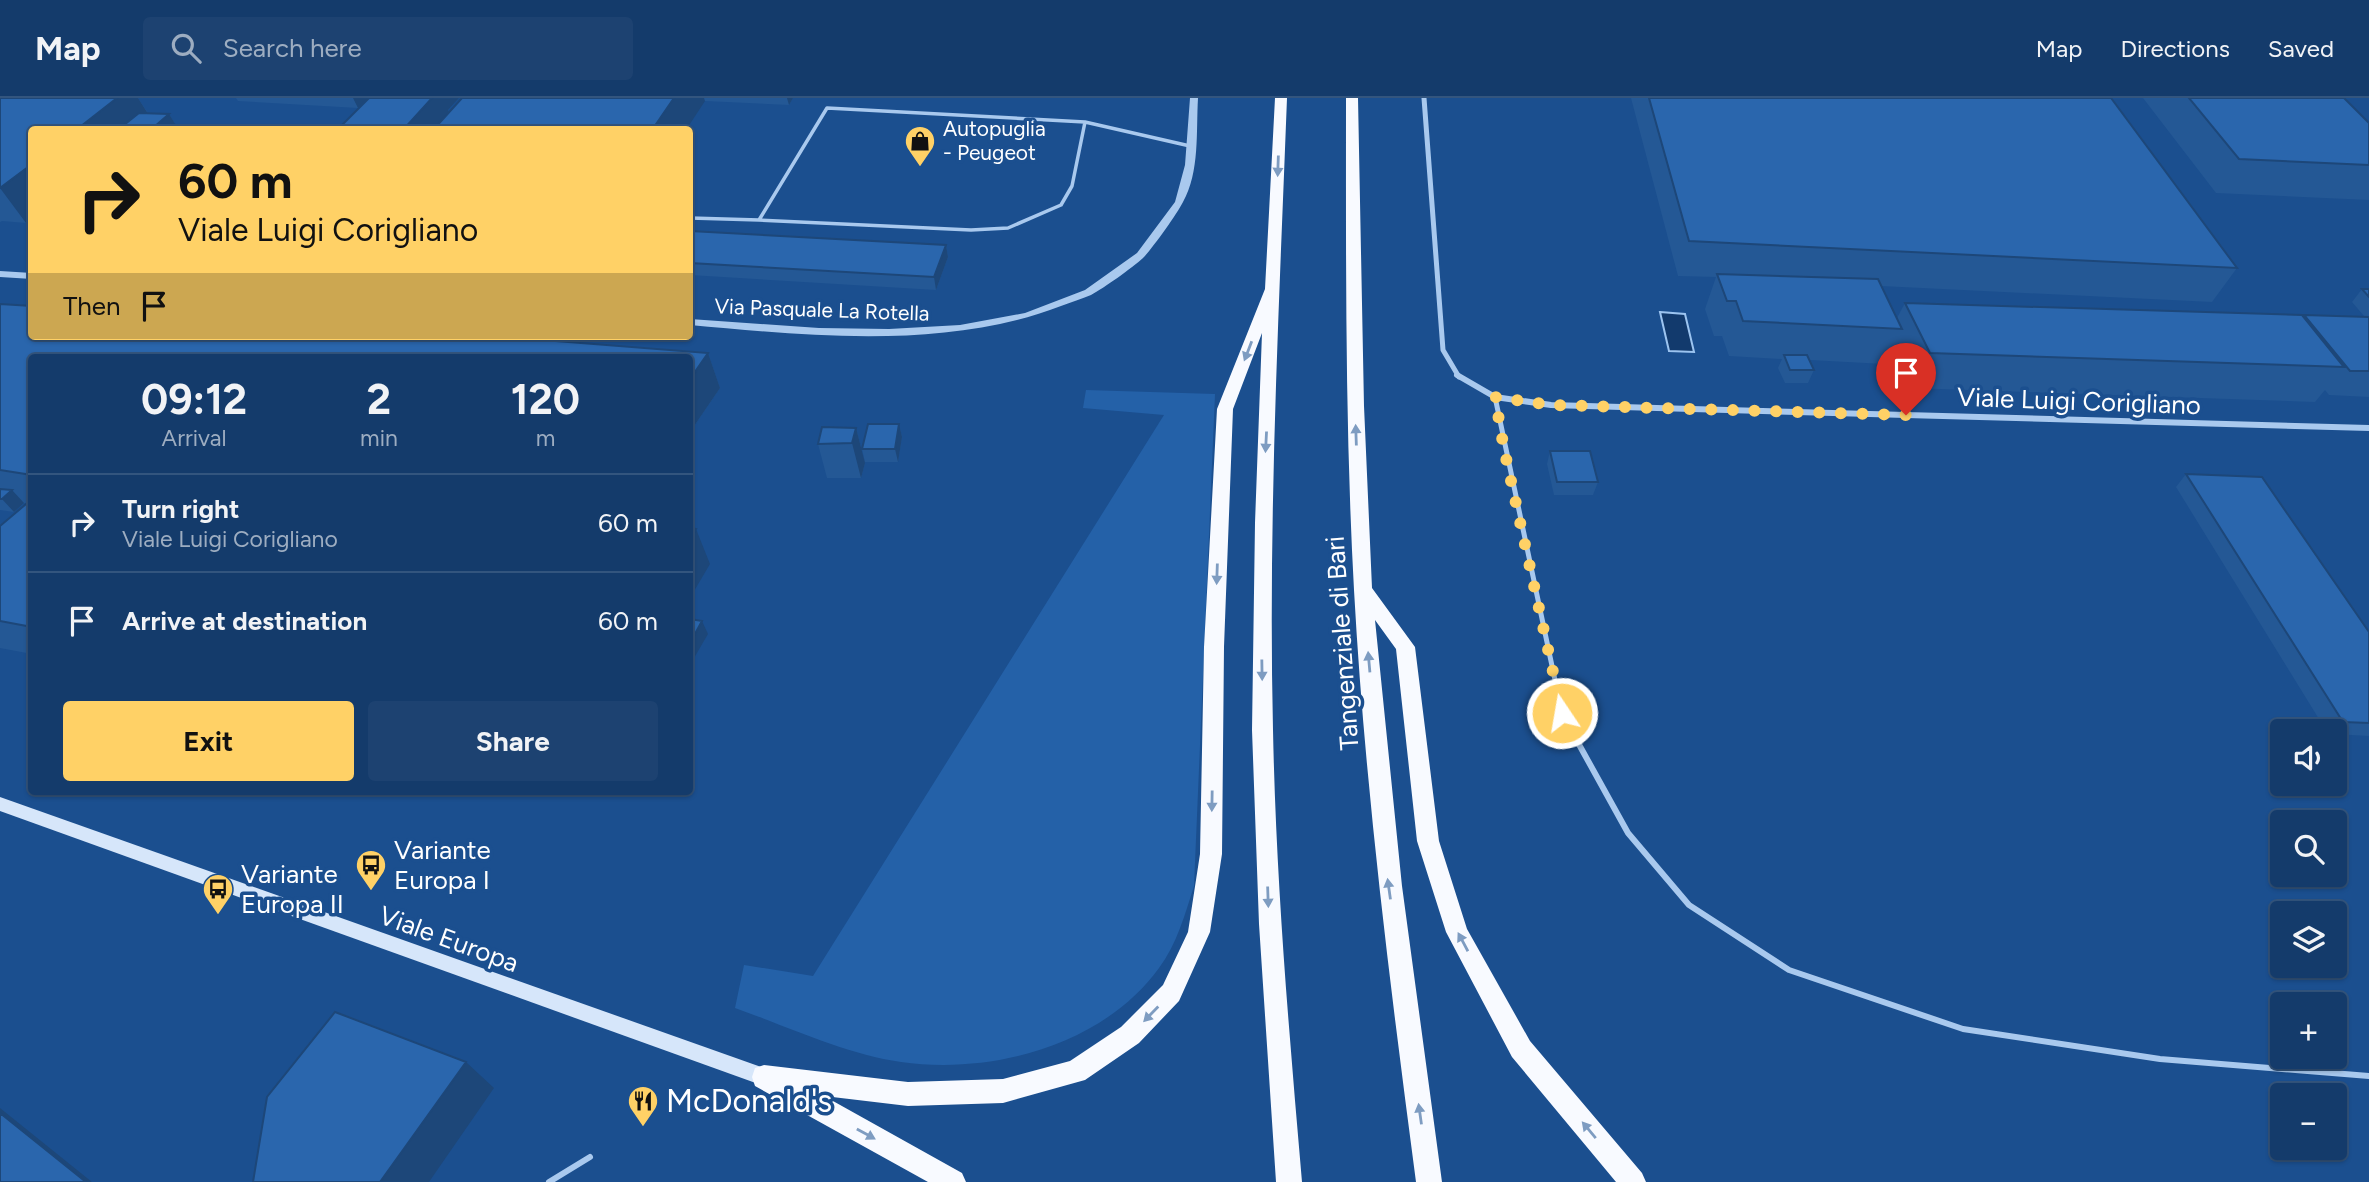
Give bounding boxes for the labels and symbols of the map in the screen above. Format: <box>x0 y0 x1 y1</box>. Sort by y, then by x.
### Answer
place label: Autopuglia - Peugeot <box>943 116 1046 165</box>
shop icon: Autopuglia - Peugeot <box>903 124 937 168</box>
one-way arrow <box>1273 155 1284 177</box>
street label: Via Pasquale La Rotella <box>714 293 930 326</box>
one-way arrow <box>1243 341 1254 362</box>
pin <box>1876 343 1936 415</box>
street label: Viale Luigi Corigliano <box>1957 381 2201 421</box>
one-way arrow <box>1351 424 1362 446</box>
one-way arrow <box>1260 432 1271 454</box>
street label: Tangenziale di Bari <box>1319 535 1365 751</box>
one-way arrow <box>1211 563 1222 585</box>
one-way arrow <box>1363 651 1374 673</box>
one-way arrow <box>1256 659 1268 681</box>
position arrow <box>1525 676 1599 750</box>
one-way arrow <box>1206 791 1218 813</box>
place label: Variante Europa I <box>394 834 491 896</box>
bus stop icon: Variante Europa I <box>354 848 388 892</box>
place label: Variante Europa II <box>241 858 344 920</box>
bus stop icon: Variante Europa II <box>201 872 235 916</box>
one-way arrow <box>1383 878 1394 900</box>
one-way arrow <box>1263 887 1274 909</box>
street label: Viale Europa <box>375 899 523 979</box>
one-way arrow <box>1457 932 1469 952</box>
one-way arrow <box>1143 1005 1159 1022</box>
place label: McDonald's <box>666 1082 832 1120</box>
restaurant icon: McDonald's <box>626 1084 660 1128</box>
one-way arrow <box>1414 1103 1425 1125</box>
one-way arrow <box>1582 1121 1597 1138</box>
one-way arrow <box>857 1128 876 1140</box>

